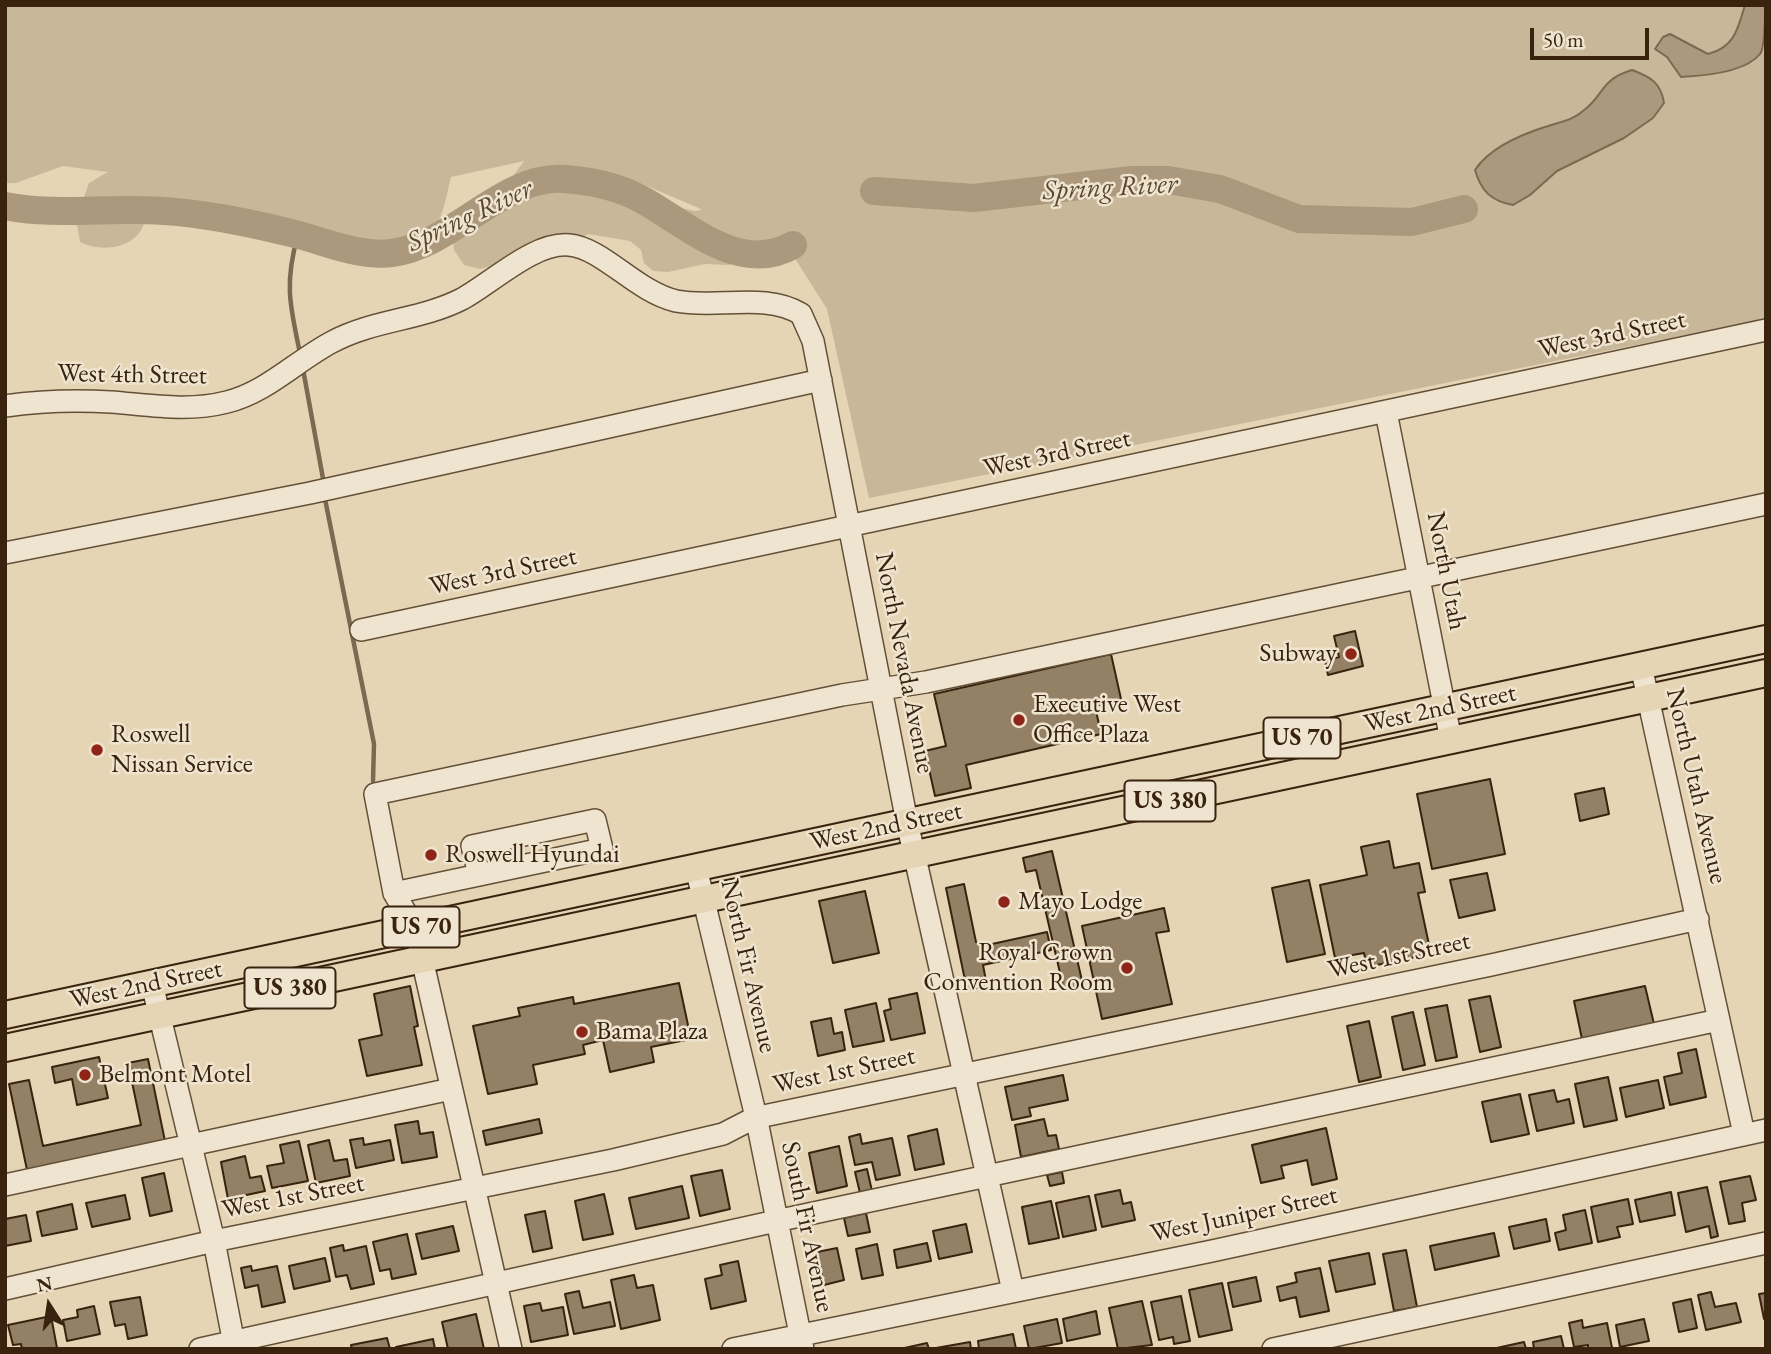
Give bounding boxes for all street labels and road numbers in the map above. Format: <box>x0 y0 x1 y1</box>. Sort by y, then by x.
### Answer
street label: West 3rd Street <box>1536 304 1688 366</box>
street label: West 4th Street <box>57 358 207 392</box>
street label: West 3rd Street <box>981 423 1133 485</box>
street label: North Utah <box>1419 509 1473 633</box>
street label: West 3rd Street <box>427 541 579 603</box>
street label: North Nevada Avenue <box>867 550 941 776</box>
street label: West 2nd Street <box>1361 678 1519 740</box>
street label: North Utah Avenue <box>1658 685 1734 887</box>
road number: US 70 <box>1264 718 1340 758</box>
road number: US 380 <box>1124 780 1216 822</box>
street label: West 2nd Street <box>807 796 965 858</box>
street label: North Fir Avenue <box>713 876 783 1056</box>
road number: US 70 <box>382 906 460 947</box>
street label: West 1st Street <box>1325 926 1473 986</box>
street label: West 2nd Street <box>67 954 225 1016</box>
road number: US 380 <box>244 968 336 1008</box>
street label: West 1st Street <box>770 1041 918 1101</box>
street label: South Fir Avenue <box>774 1139 840 1315</box>
street label: West 1st Street <box>219 1168 367 1226</box>
street label: West Juniper Street <box>1148 1180 1340 1250</box>

